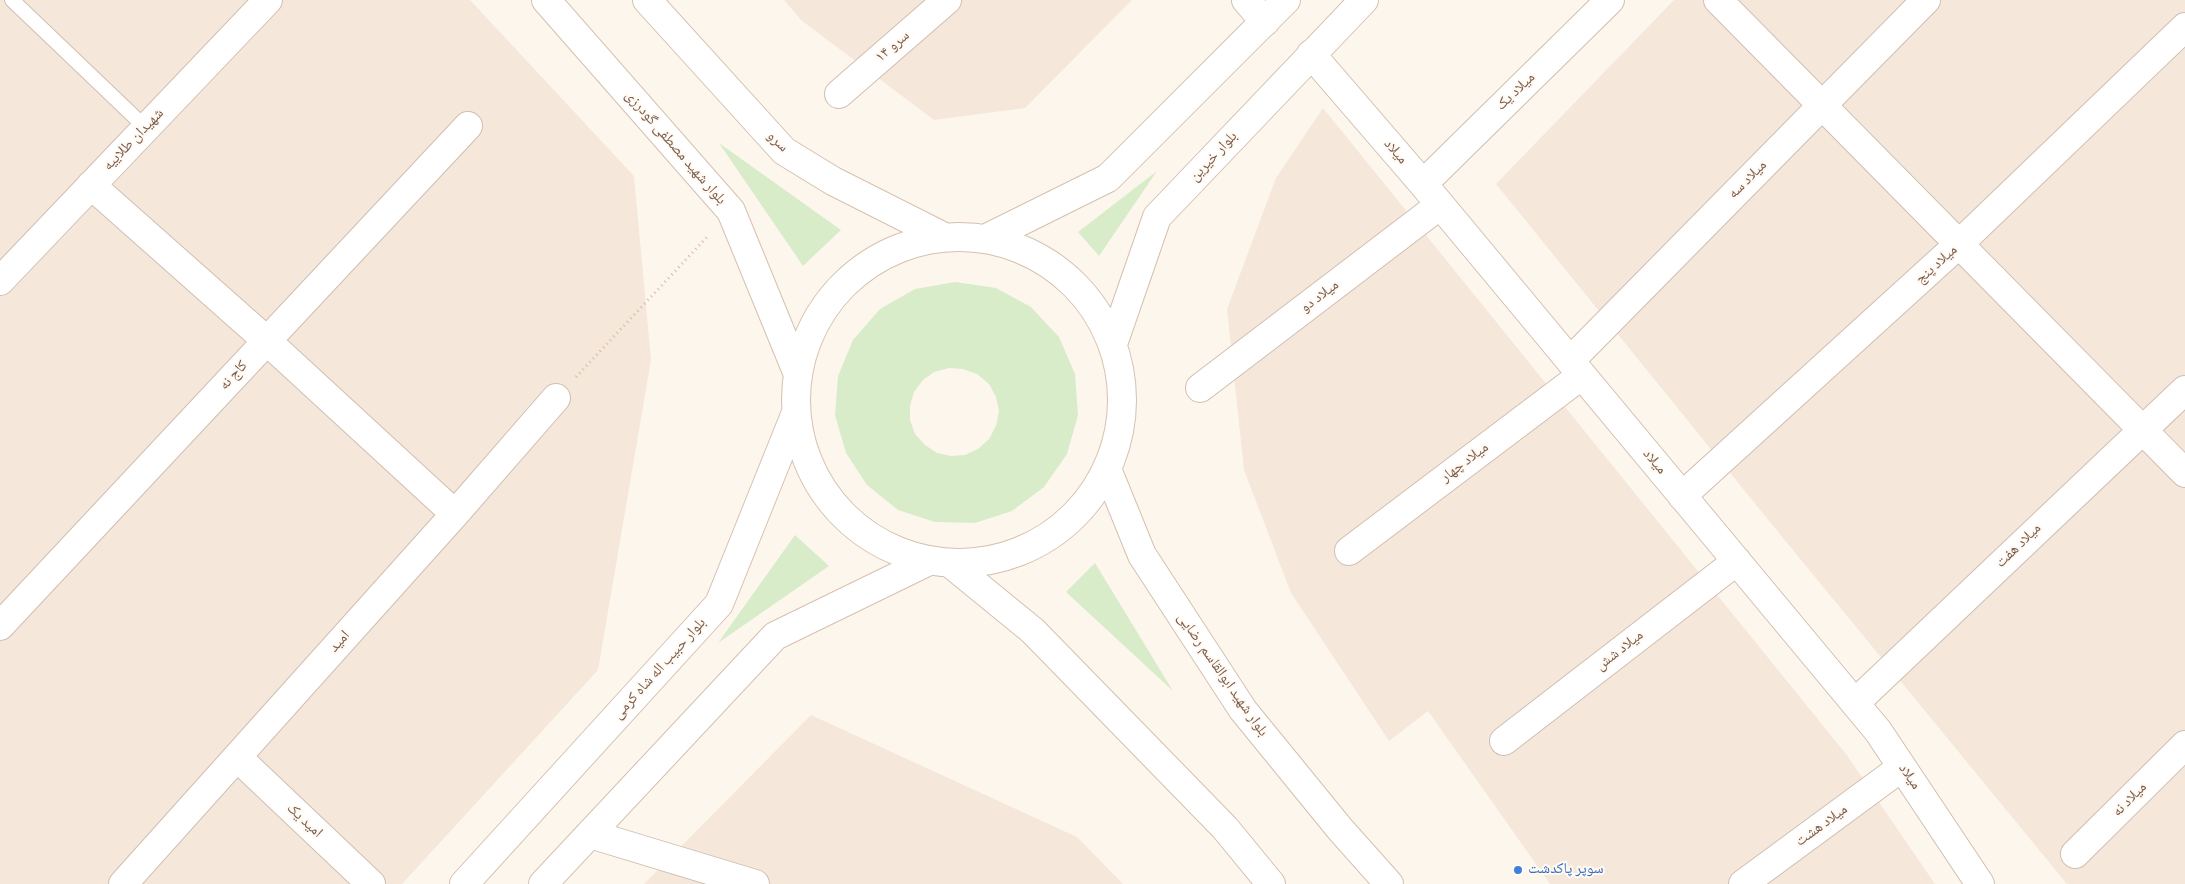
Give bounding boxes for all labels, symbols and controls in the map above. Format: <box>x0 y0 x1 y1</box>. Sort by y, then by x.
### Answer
street label: سرو ۱۴ <box>872 27 914 67</box>
street label: میلاد یک <box>1493 69 1539 115</box>
street label: بلوار شهید مصطفی گودرزی <box>620 87 730 209</box>
street label: شهیدان طلاییه <box>100 105 168 175</box>
street label: سرو <box>762 128 792 156</box>
street label: بلوار خیرین <box>1186 128 1242 186</box>
street label: میلاد <box>1379 136 1411 168</box>
street label: میلاد سه <box>1725 157 1771 203</box>
street label: میلاد پنج <box>1912 242 1962 288</box>
street label: میلاد دو <box>1297 277 1343 317</box>
street label: کاج نه <box>216 358 252 394</box>
street label: میلاد چهار <box>1437 439 1493 487</box>
street label: میلاد <box>1638 446 1670 478</box>
street label: میلاد هفت <box>1993 520 2045 572</box>
street label: بلوار شهید ابوالقاسم رضایی <box>1172 610 1272 740</box>
street label: بلوار حبیب اله شاه کرمی <box>610 614 710 724</box>
street label: امید <box>326 627 354 657</box>
street label: میلاد شش <box>1593 627 1647 675</box>
street label: میلاد <box>1894 761 1924 793</box>
street label: میلاد نه <box>2109 779 2151 821</box>
street label: امید یک <box>282 800 326 842</box>
street label: میلاد هشت <box>1792 801 1852 851</box>
place label: سوپر پاکدشت <box>1528 861 1603 879</box>
marker: سوپر پاکدشت <box>1512 864 1524 876</box>

